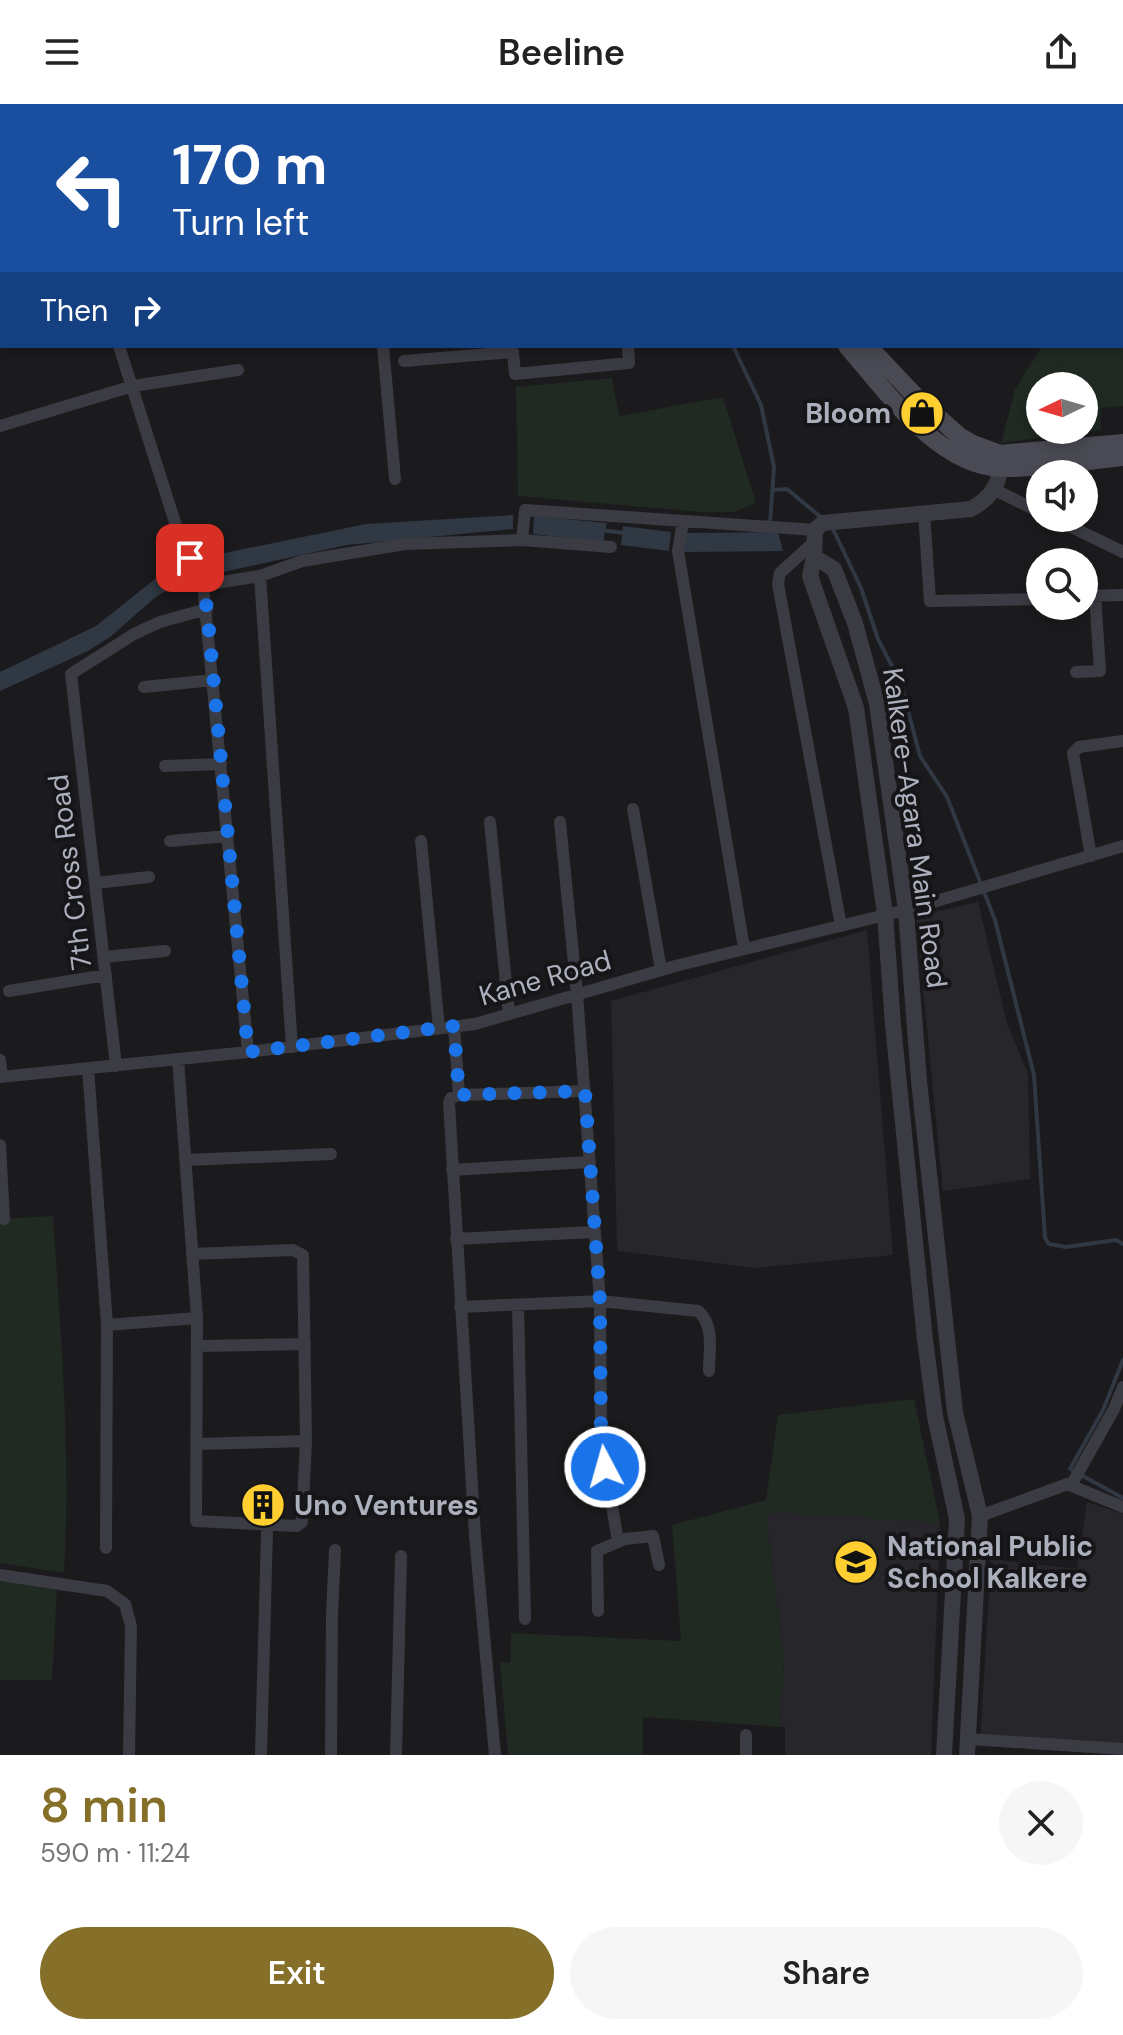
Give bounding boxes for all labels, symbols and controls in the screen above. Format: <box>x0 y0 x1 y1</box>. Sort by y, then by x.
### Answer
text: Beeline <box>498 29 625 76</box>
icon: menu <box>40 30 84 74</box>
icon: share <box>1039 30 1083 74</box>
text: 170 m <box>172 128 327 201</box>
icon: left <box>40 136 144 240</box>
text: Turn left <box>172 199 309 246</box>
icon: right <box>124 288 168 332</box>
text: Then <box>40 291 108 330</box>
north arrow <box>1026 372 1098 444</box>
map controls <box>1026 372 1098 620</box>
shop icon: Bloom <box>898 389 946 437</box>
place label: Bloom <box>805 395 891 432</box>
button: sound <box>1026 460 1098 532</box>
pin <box>156 524 224 592</box>
icon: arrive <box>168 536 212 580</box>
button: search <box>1026 548 1098 620</box>
street label: Kalkere-Agara Main Road <box>874 666 956 990</box>
street label: 7th Cross Road <box>40 772 100 972</box>
street label: Kane Road <box>475 942 615 1014</box>
position arrow <box>563 1425 647 1509</box>
building icon: Uno Ventures <box>239 1481 287 1529</box>
place label: Uno Ventures <box>294 1487 479 1524</box>
place label: National Public School Kalkere <box>887 1528 1093 1597</box>
school or university icon: National Public School Kalkere <box>832 1538 880 1586</box>
text: 8 min <box>40 1774 168 1837</box>
button: close <box>999 1781 1083 1865</box>
text: 590 m · 11:24 <box>40 1836 190 1870</box>
button: Exit <box>40 1927 554 2019</box>
button: Share <box>570 1927 1083 2019</box>

